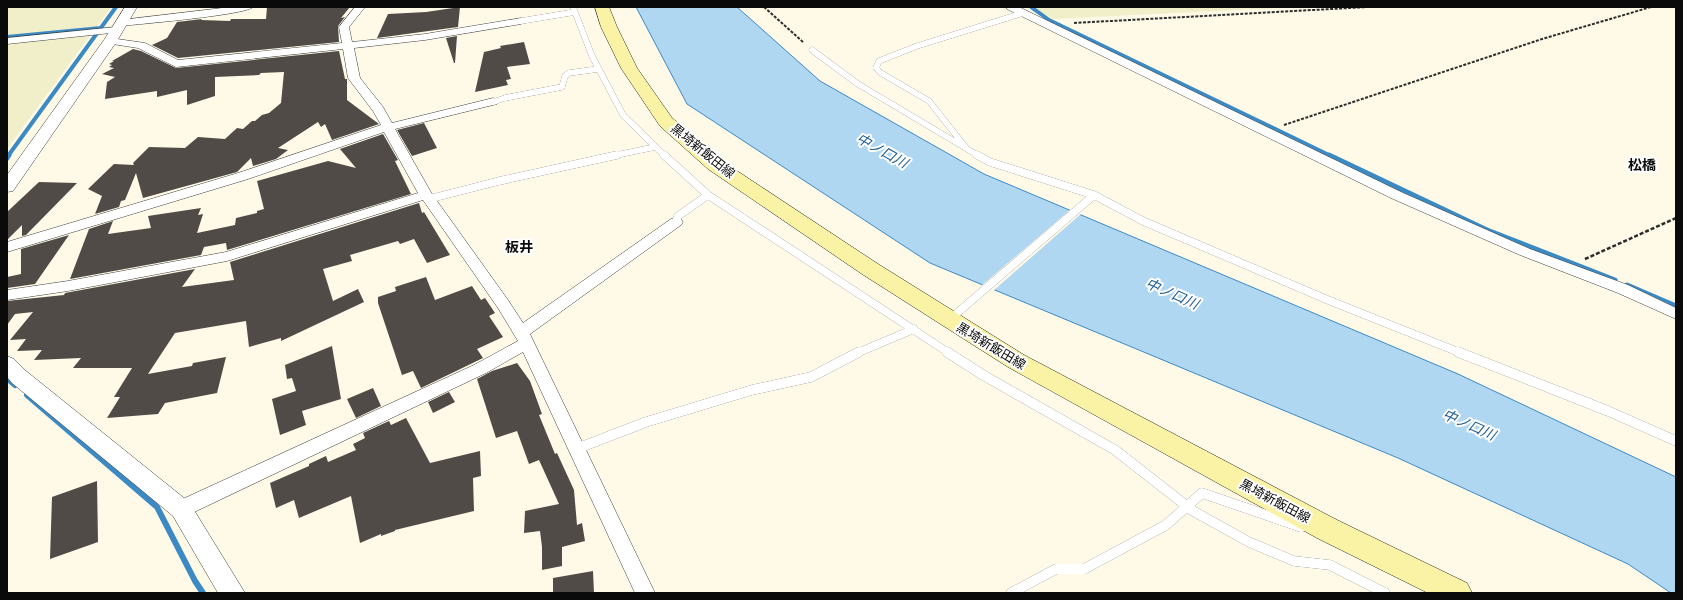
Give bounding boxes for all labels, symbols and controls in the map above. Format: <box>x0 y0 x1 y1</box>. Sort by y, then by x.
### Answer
street label: 黒埼新飯田線 <box>668 121 738 181</box>
water label: 中ノ口川 <box>853 130 912 173</box>
district label: 松橋 <box>1628 157 1656 174</box>
district label: 板井 <box>505 239 533 256</box>
water label: 中ノ口川 <box>1143 275 1203 314</box>
street label: 黒埼新飯田線 <box>954 319 1028 373</box>
water label: 中ノ口川 <box>1440 406 1500 445</box>
street label: 黒埼新飯田線 <box>1237 476 1313 526</box>

